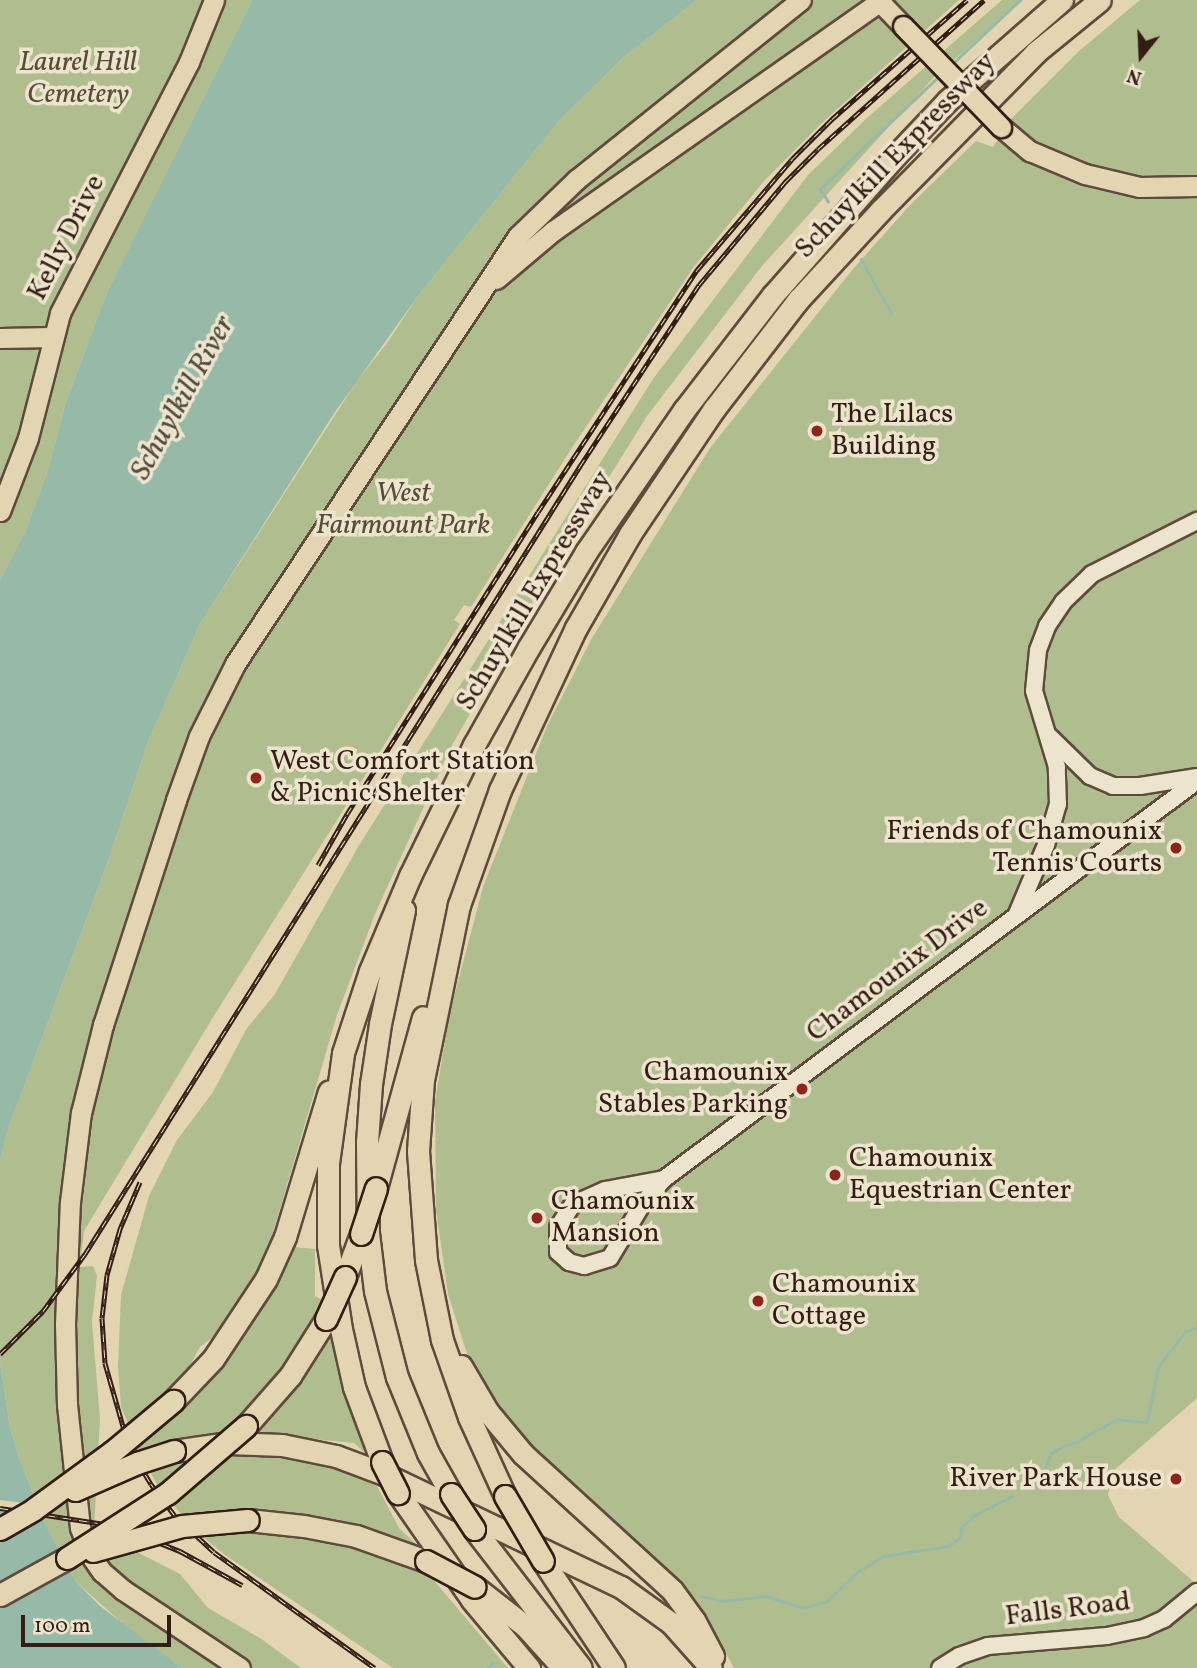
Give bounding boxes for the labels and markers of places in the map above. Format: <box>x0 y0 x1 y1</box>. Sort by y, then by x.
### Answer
place label: The Lilacs Building <box>831 398 953 464</box>
marker: The Lilacs Building <box>809 423 825 439</box>
place label: West Comfort Station & Picnic Shelter <box>270 745 535 811</box>
marker: West Comfort Station & Picnic Shelter <box>248 770 264 786</box>
place label: Friends of Chamounix Tennis Courts <box>889 815 1162 881</box>
marker: Friends of Chamounix Tennis Courts <box>1168 840 1184 856</box>
place label: Chamounix Stables Parking <box>598 1056 788 1122</box>
marker: Chamounix Stables Parking <box>794 1081 810 1097</box>
place label: Chamounix Equestrian Center <box>849 1142 1071 1208</box>
marker: Chamounix Equestrian Center <box>827 1167 843 1183</box>
place label: Chamounix Mansion <box>551 1185 695 1251</box>
marker: Chamounix Mansion <box>529 1210 545 1226</box>
place label: Chamounix Cottage <box>772 1268 916 1334</box>
marker: Chamounix Cottage <box>750 1293 766 1309</box>
place label: River Park House <box>949 1462 1162 1496</box>
marker: River Park House <box>1168 1471 1184 1487</box>

